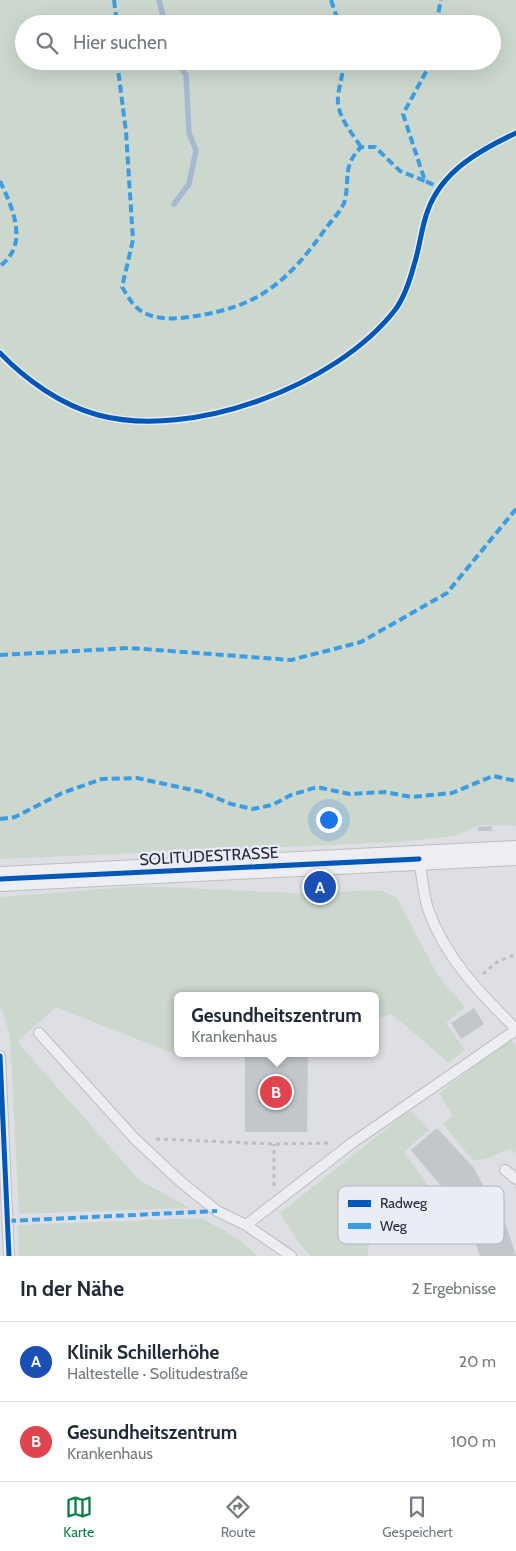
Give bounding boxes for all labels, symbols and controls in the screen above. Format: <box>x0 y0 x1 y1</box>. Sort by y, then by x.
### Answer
search box <box>15 15 501 70</box>
icon: search <box>33 29 61 57</box>
text: Hier suchen <box>73 31 167 54</box>
your location <box>316 807 342 833</box>
street label: SOLITUDESTRASSE <box>139 843 279 869</box>
pin: A <box>304 868 336 906</box>
popup <box>174 992 379 1057</box>
text: Gesundheitszentrum <box>191 1004 362 1027</box>
text: Krankenhaus <box>191 1027 277 1046</box>
pin: B <box>260 1073 292 1111</box>
legend <box>338 1186 504 1244</box>
text: Radweg <box>380 1194 428 1212</box>
text: Weg <box>380 1217 408 1235</box>
text: In der Nähe <box>20 1276 124 1301</box>
text: 2 Ergebnisse <box>412 1279 496 1298</box>
text: Klinik Schillerhöhe <box>67 1341 219 1364</box>
text: A <box>31 1352 41 1371</box>
text: 20 m <box>459 1352 496 1371</box>
text: Haltestelle · Solitudestraße <box>67 1364 248 1383</box>
text: Gesundheitszentrum <box>67 1421 237 1444</box>
text: B <box>31 1432 41 1451</box>
text: 100 m <box>451 1432 496 1451</box>
text: Krankenhaus <box>67 1444 153 1463</box>
tab: Karte <box>63 1493 94 1541</box>
tab: Route <box>221 1493 256 1541</box>
tab: Gespeichert <box>382 1493 453 1541</box>

